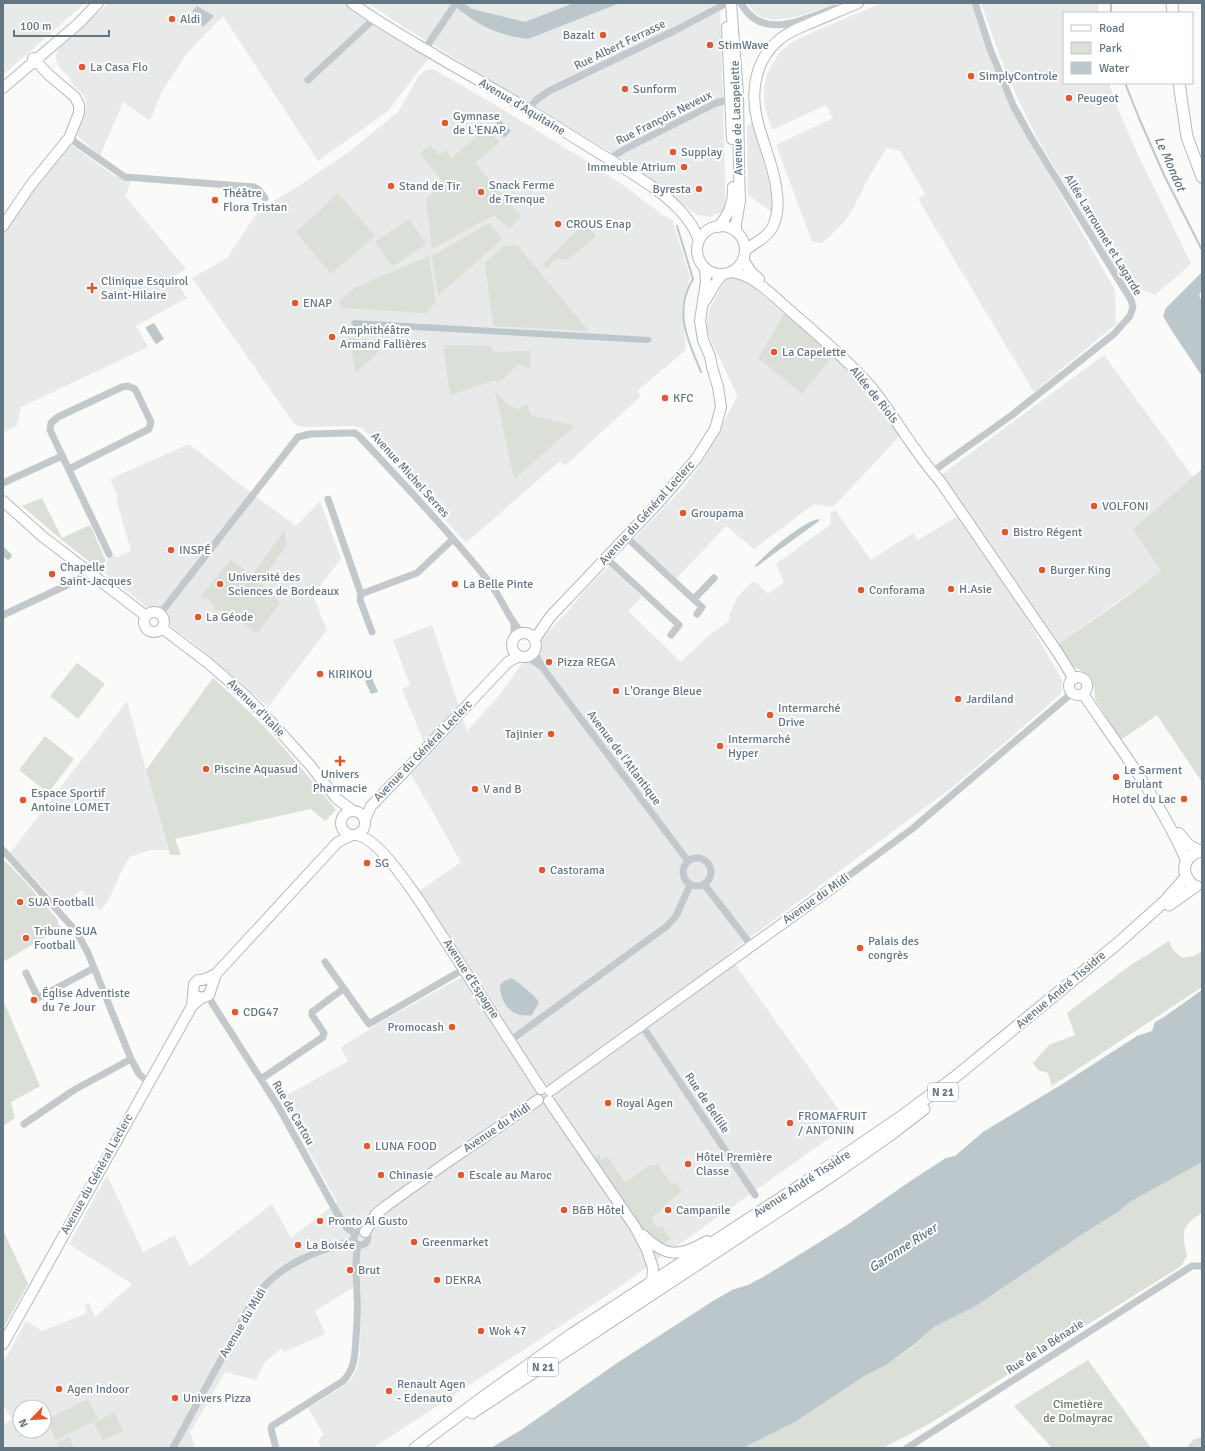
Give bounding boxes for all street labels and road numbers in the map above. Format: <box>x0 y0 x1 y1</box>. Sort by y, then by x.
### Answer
street label: Rue Albert Ferrasse <box>572 16 668 74</box>
street label: Avenue de Lacapelette <box>727 60 747 176</box>
street label: Avenue d'Aquitaine <box>476 75 568 139</box>
street label: Rue François Neveux <box>614 87 715 149</box>
street label: Allée Larroumet et Lagarde <box>1061 172 1145 298</box>
street label: Allée de Riols <box>846 363 902 427</box>
street label: Avenue Michel Serres <box>368 429 452 521</box>
street label: Avenue du Général Leclerc <box>596 457 698 568</box>
street label: Avenue d'Italie <box>224 676 288 740</box>
street label: Avenue du Général Leclerc <box>371 697 476 805</box>
street label: Avenue de l'Atlantique <box>583 708 665 808</box>
street label: Avenue du Midi <box>780 870 852 928</box>
street label: Avenue d'Espagne <box>440 936 502 1022</box>
street label: Avenue André Tissidre <box>1013 948 1109 1032</box>
street label: Rue de Bellile <box>681 1070 733 1136</box>
street label: Rue de Cartou <box>269 1078 317 1148</box>
road number: N 21 <box>928 1083 958 1101</box>
street label: Avenue du Midi <box>460 1100 534 1156</box>
street label: Avenue du Général Leclerc <box>58 1111 137 1237</box>
street label: Avenue André Tissidre <box>751 1147 853 1221</box>
street label: Avenue du Midi <box>216 1286 270 1360</box>
street label: Rue de la Bénazie <box>1003 1316 1087 1378</box>
road number: N 21 <box>528 1358 558 1376</box>

